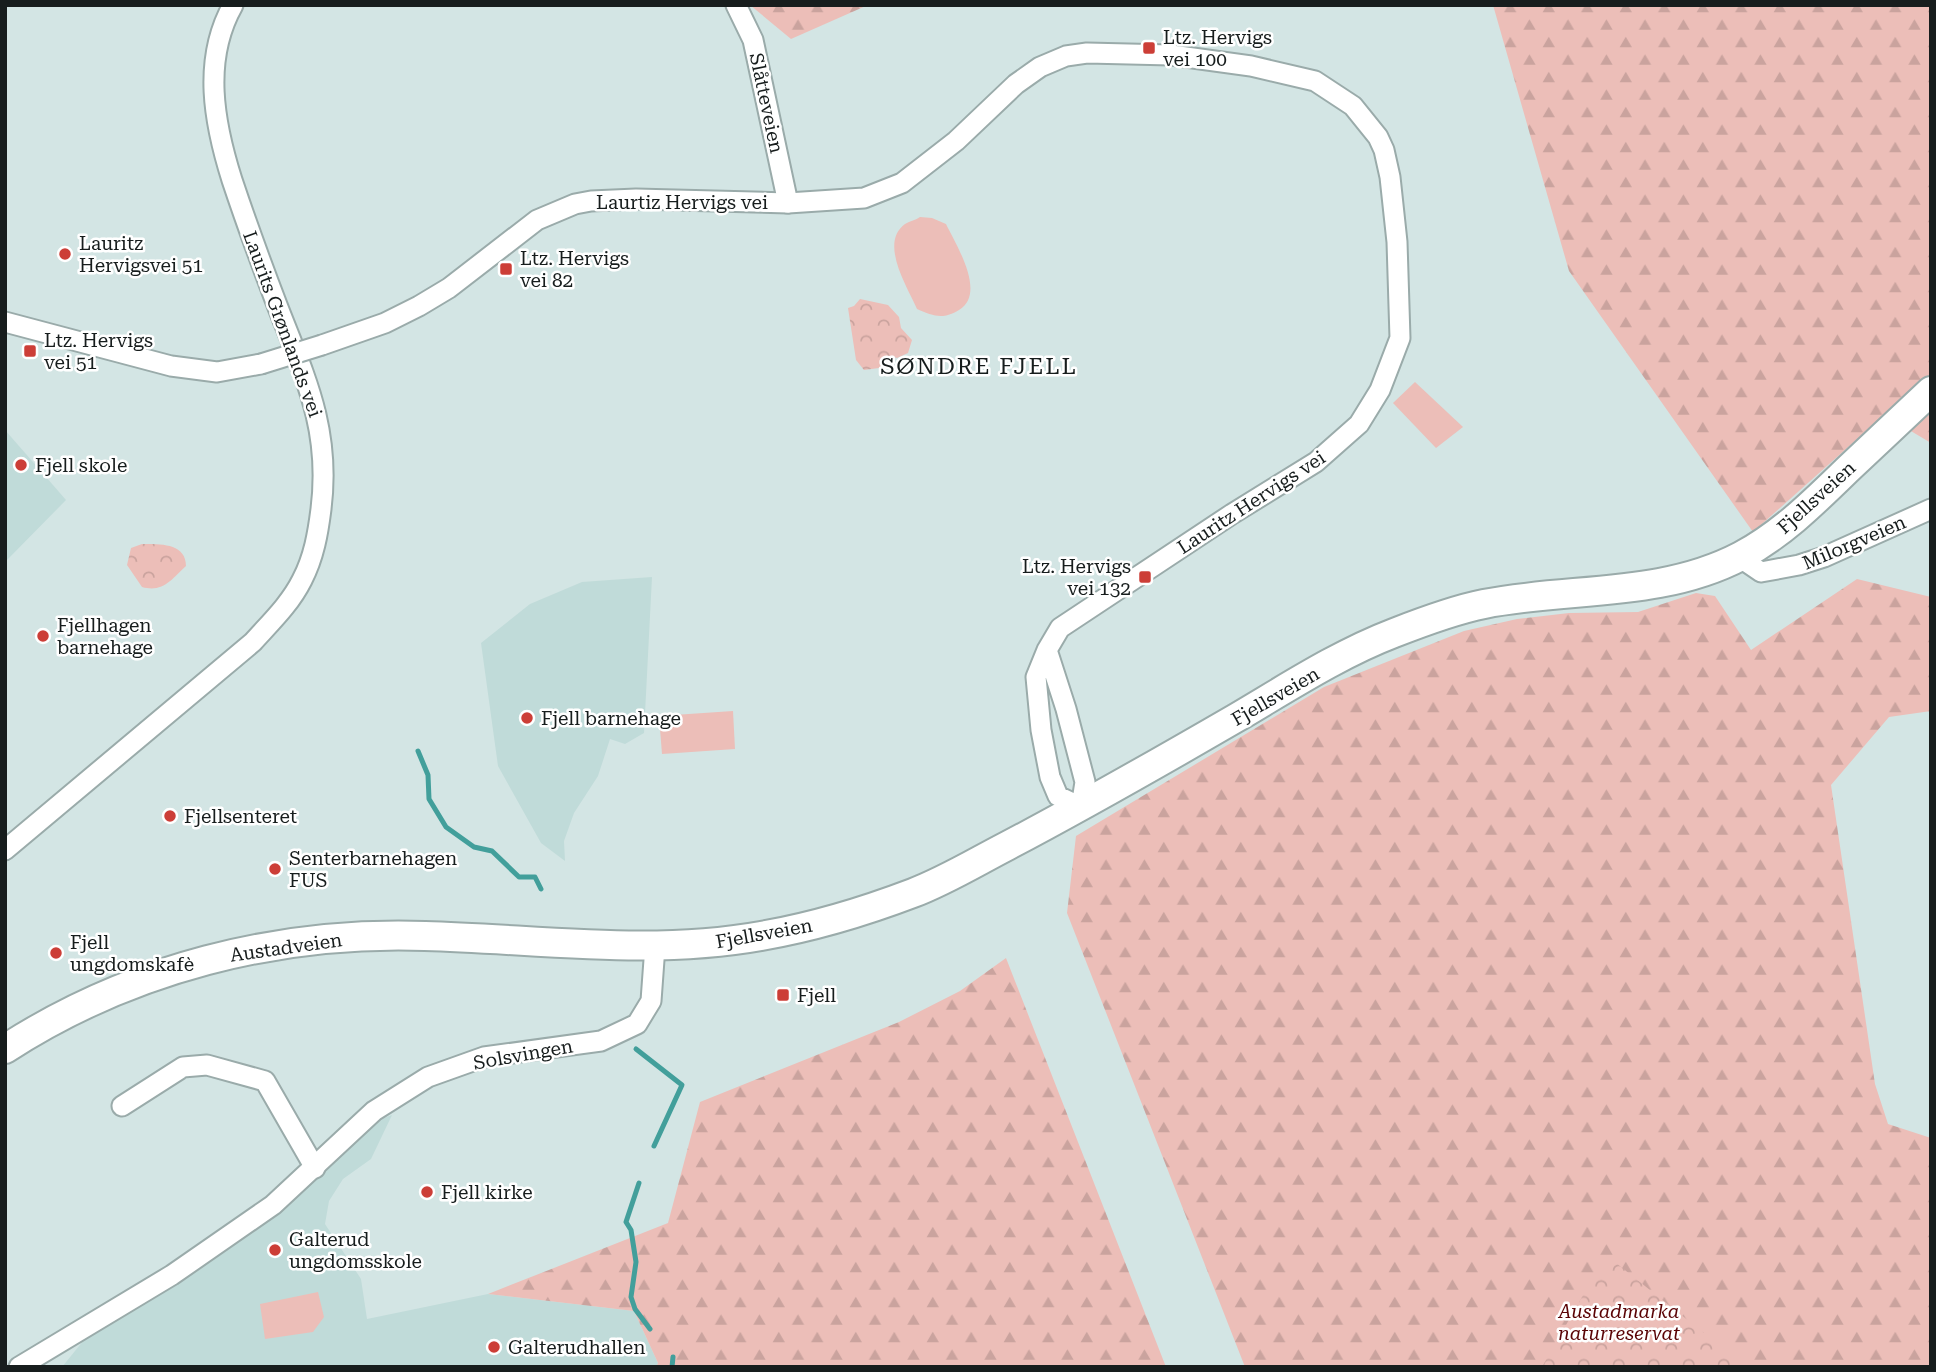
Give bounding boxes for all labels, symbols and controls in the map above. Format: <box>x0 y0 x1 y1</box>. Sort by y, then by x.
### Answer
place label: Ltz. Hervigs vei 100 <box>1163 26 1272 71</box>
marker: Ltz. Hervigs vei 100 <box>1141 40 1157 56</box>
street label: Slåtteveien <box>745 51 788 155</box>
street label: Laurtiz Hervigs vei <box>596 191 768 214</box>
street label: Laurits Grønlands vei <box>238 228 327 420</box>
place label: Lauritz Hervigsvei 51 <box>79 232 203 277</box>
marker: Lauritz Hervigsvei 51 <box>57 246 73 262</box>
place label: Ltz. Hervigs vei 82 <box>520 247 629 292</box>
marker: Ltz. Hervigs vei 82 <box>498 261 514 277</box>
place label: Ltz. Hervigs vei 51 <box>44 329 153 374</box>
marker: Ltz. Hervigs vei 51 <box>22 343 38 359</box>
district label: SØNDRE FJELL <box>880 353 1078 380</box>
street label: Lauritz Hervigs vei <box>1173 446 1330 559</box>
place label: Fjell skole <box>35 454 127 477</box>
street label: Fjellsveien <box>1772 456 1860 539</box>
marker: Fjell skole <box>13 457 29 473</box>
street label: Milorgveien <box>1799 510 1909 575</box>
place label: Ltz. Hervigs vei 132 <box>1022 555 1131 600</box>
marker: Ltz. Hervigs vei 132 <box>1137 569 1153 585</box>
place label: Fjellhagen barnehage <box>57 614 153 659</box>
marker: Fjellhagen barnehage <box>35 628 51 644</box>
street label: Fjellsveien <box>1227 662 1323 731</box>
place label: Fjell barnehage <box>541 707 681 730</box>
marker: Fjell barnehage <box>519 710 535 726</box>
place label: Fjellsenteret <box>184 805 297 828</box>
marker: Fjellsenteret <box>162 808 178 824</box>
place label: Senterbarnehagen FUS <box>289 847 457 892</box>
marker: Senterbarnehagen FUS <box>267 861 283 877</box>
street label: Fjellsveien <box>714 914 814 953</box>
street label: Austadveien <box>228 928 344 967</box>
place label: Fjell ungdomskafè <box>70 931 194 976</box>
marker: Fjell ungdomskafè <box>48 945 64 961</box>
place label: Fjell <box>797 984 836 1007</box>
marker: Fjell <box>775 987 791 1003</box>
street label: Solsvingen <box>471 1034 575 1075</box>
place label: Fjell kirke <box>441 1181 533 1204</box>
marker: Fjell kirke <box>419 1184 435 1200</box>
place label: Galterud ungdomsskole <box>289 1228 422 1273</box>
marker: Galterud ungdomsskole <box>267 1242 283 1258</box>
park label: Austadmarka naturreservat <box>1558 1300 1680 1345</box>
place label: Galterudhallen <box>508 1336 645 1359</box>
marker: Galterudhallen <box>486 1339 502 1355</box>

